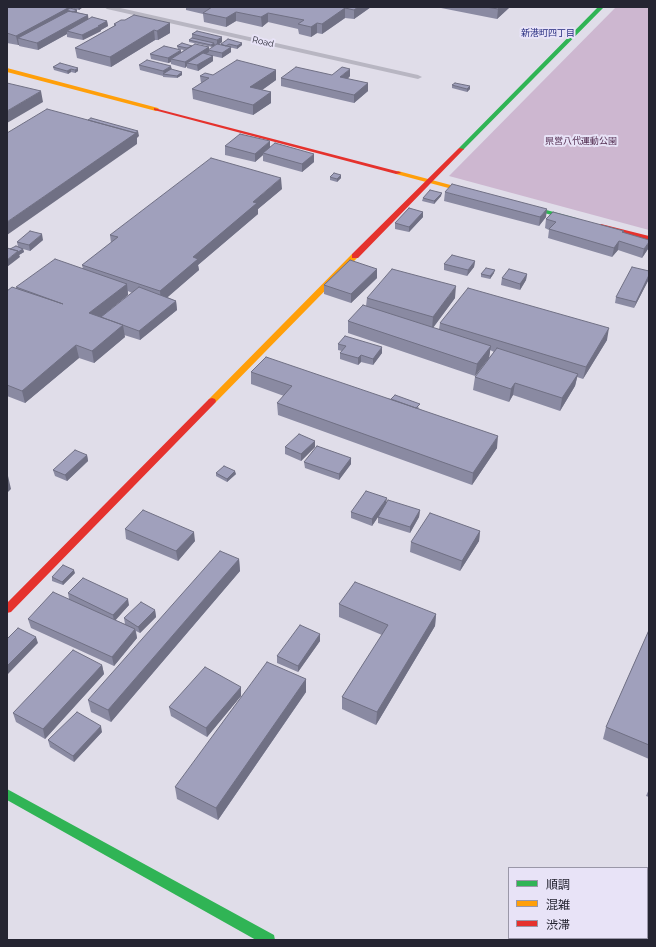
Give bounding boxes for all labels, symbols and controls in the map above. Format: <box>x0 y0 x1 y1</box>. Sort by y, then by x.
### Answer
district label: 新港町四丁目 <box>521 28 575 38</box>
street label: Road <box>251 34 275 50</box>
park label: 県営八代運動公園 <box>545 136 617 146</box>
legend <box>508 867 648 939</box>
text: 順調 <box>546 878 570 892</box>
text: 混雑 <box>546 898 570 912</box>
text: 渋滞 <box>546 918 570 932</box>

